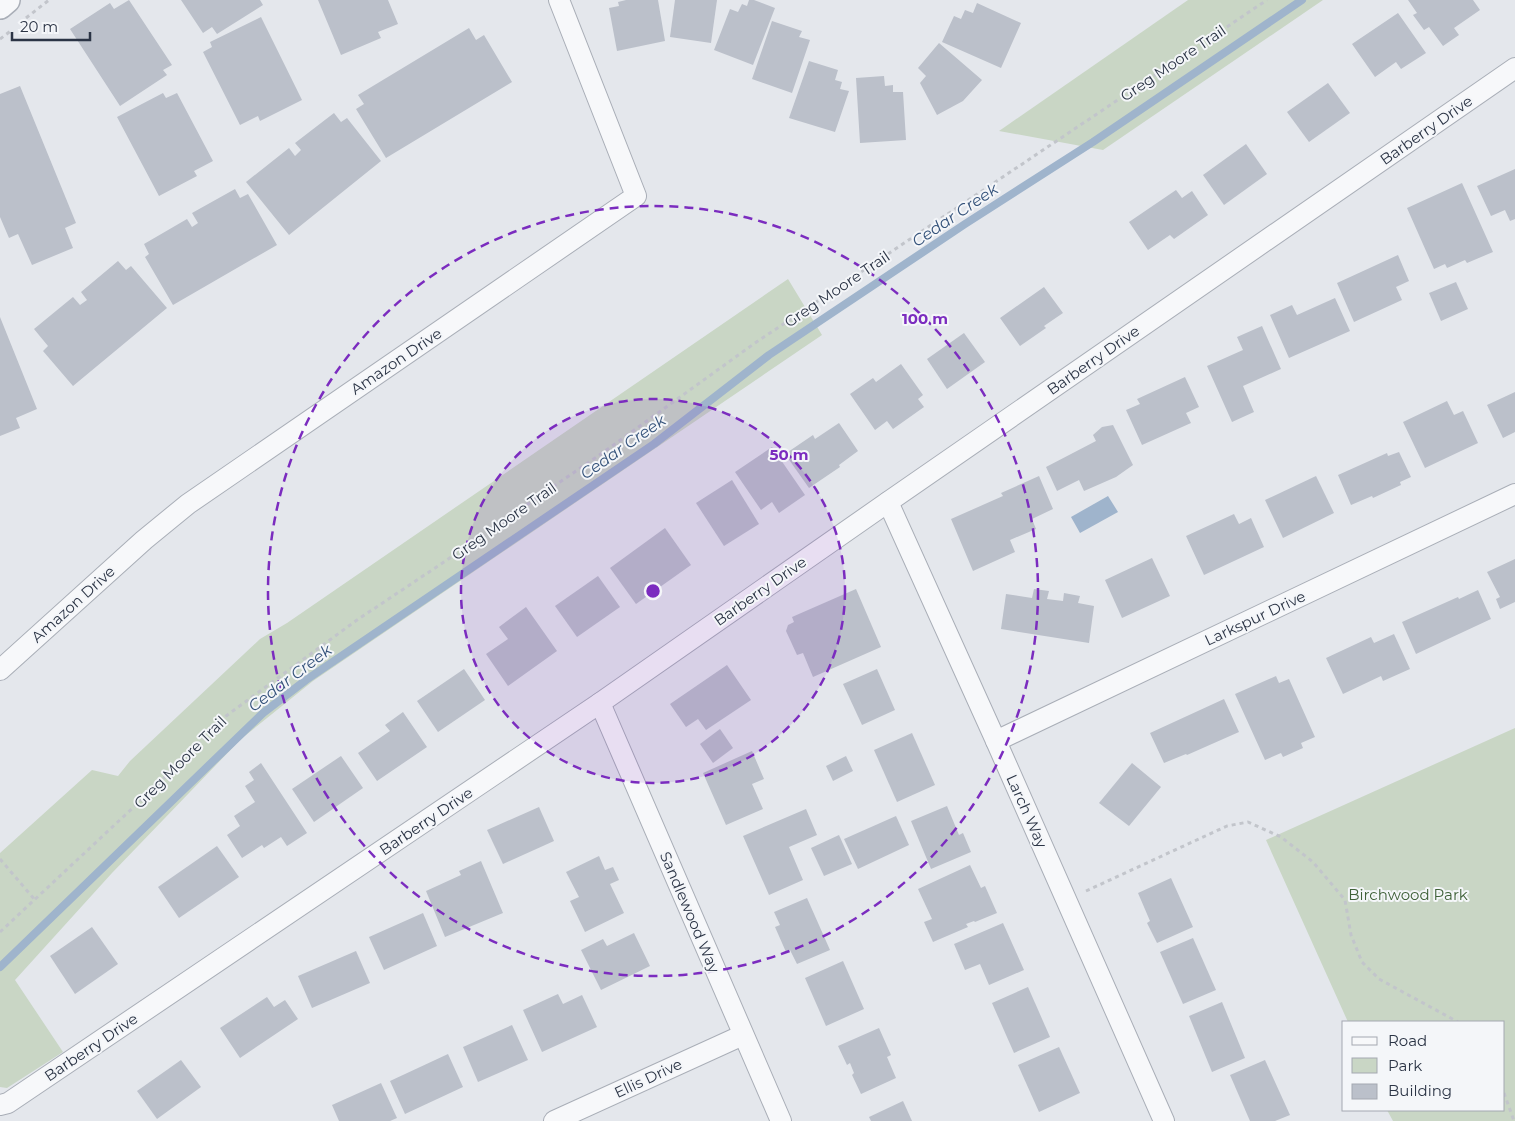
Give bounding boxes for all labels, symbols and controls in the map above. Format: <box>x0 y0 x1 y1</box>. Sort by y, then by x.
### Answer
scale bar <box>12 10 90 42</box>
text: 20 m <box>20 17 58 36</box>
street label: Greg Moore Trail <box>1117 21 1229 105</box>
street label: Barberry Drive <box>1376 91 1476 169</box>
water label: Cedar Creek <box>908 178 1003 251</box>
street label: Greg Moore Trail <box>781 247 893 331</box>
text: 100 m <box>902 309 948 328</box>
street label: Barberry Drive <box>1043 321 1143 399</box>
street label: Amazon Drive <box>347 324 445 398</box>
water label: Cedar Creek <box>577 410 670 483</box>
text: 50 m <box>769 445 809 464</box>
street label: Greg Moore Trail <box>448 478 560 564</box>
street label: Barberry Drive <box>710 552 810 630</box>
street label: Amazon Drive <box>27 562 119 646</box>
centre of rings <box>644 582 662 600</box>
street label: Larkspur Drive <box>1202 586 1308 650</box>
water label: Cedar Creek <box>244 640 337 716</box>
street label: Greg Moore Trail <box>130 712 230 812</box>
street label: Larch Way <box>1002 771 1052 851</box>
street label: Barberry Drive <box>376 783 476 859</box>
street label: Sandlewood Way <box>656 849 724 976</box>
park label: Birchwood Park <box>1348 885 1468 904</box>
street label: Barberry Drive <box>41 1009 141 1085</box>
legend <box>1342 1021 1505 1111</box>
text: Road <box>1388 1031 1427 1050</box>
street label: Ellis Drive <box>611 1054 685 1102</box>
text: Park <box>1388 1056 1422 1075</box>
text: Building <box>1388 1081 1452 1100</box>

